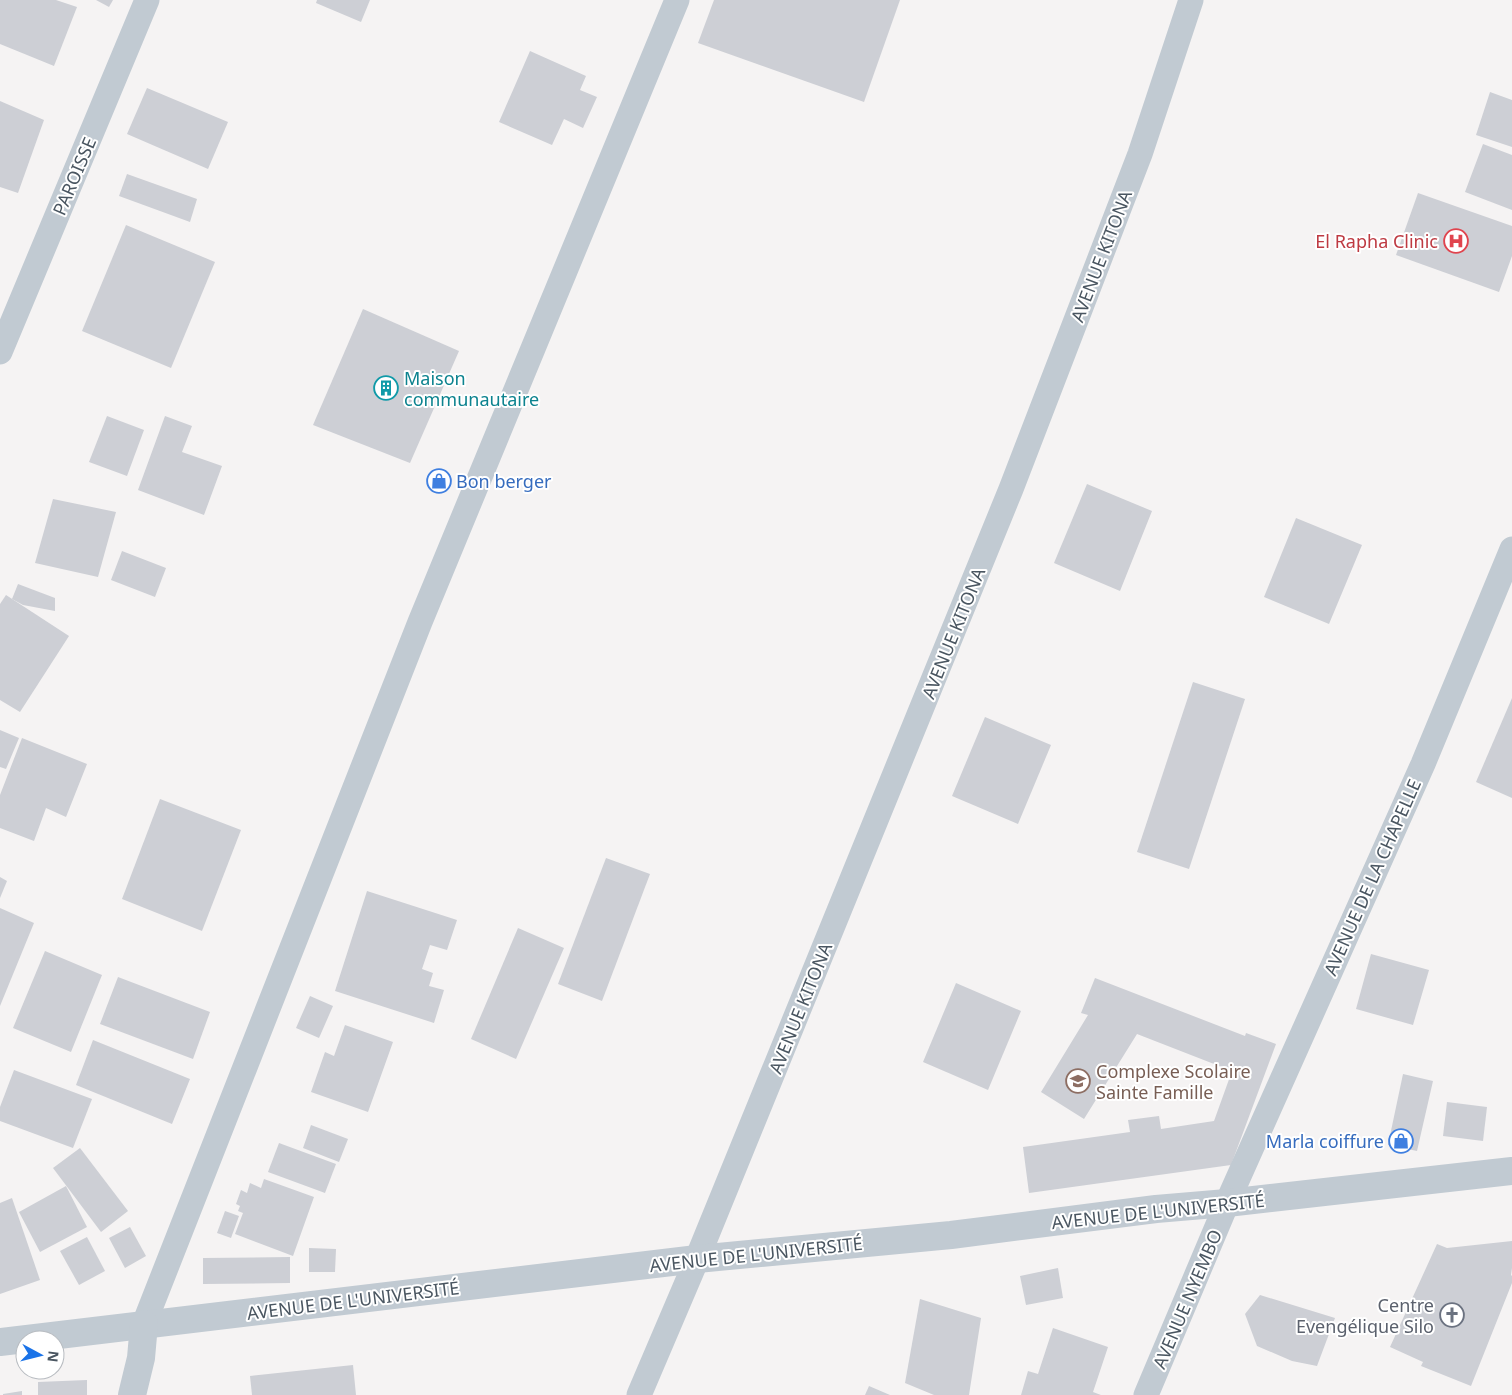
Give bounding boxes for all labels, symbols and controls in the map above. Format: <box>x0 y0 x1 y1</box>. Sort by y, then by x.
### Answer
street label: PAROISSE <box>47 133 101 219</box>
street label: AVENUE KITONA <box>1065 186 1137 325</box>
hospital icon: El Rapha Clinic <box>1443 228 1469 254</box>
place label: El Rapha Clinic <box>1315 229 1438 253</box>
place label: Maison communautaire <box>404 366 539 411</box>
building icon: Maison communautaire <box>373 375 399 401</box>
shop icon: Bon berger <box>426 468 452 494</box>
place label: Bon berger <box>456 469 552 493</box>
street label: AVENUE KITONA <box>916 563 990 702</box>
street label: AVENUE DE LA CHAPELLE <box>1318 775 1426 979</box>
street label: AVENUE KITONA <box>763 938 837 1077</box>
place label: Complexe Scolaire Sainte Famille <box>1096 1059 1251 1104</box>
school or university icon: Complexe Scolaire Sainte Famille <box>1065 1068 1091 1094</box>
shop icon: Marla coiffure <box>1388 1128 1414 1154</box>
place label: Marla coiffure <box>1266 1129 1384 1153</box>
street label: AVENUE DE L'UNIVERSITÉ <box>1050 1188 1266 1234</box>
street label: AVENUE NYEMBO <box>1147 1226 1227 1372</box>
street label: AVENUE DE L'UNIVERSITÉ <box>648 1231 864 1277</box>
street label: AVENUE DE L'UNIVERSITÉ <box>245 1275 461 1325</box>
place label: Centre Evengélique Silo <box>1296 1293 1434 1338</box>
church icon: Centre Evengélique Silo <box>1439 1302 1465 1328</box>
north arrow <box>15 1330 65 1380</box>
text: N <box>43 1350 64 1363</box>

